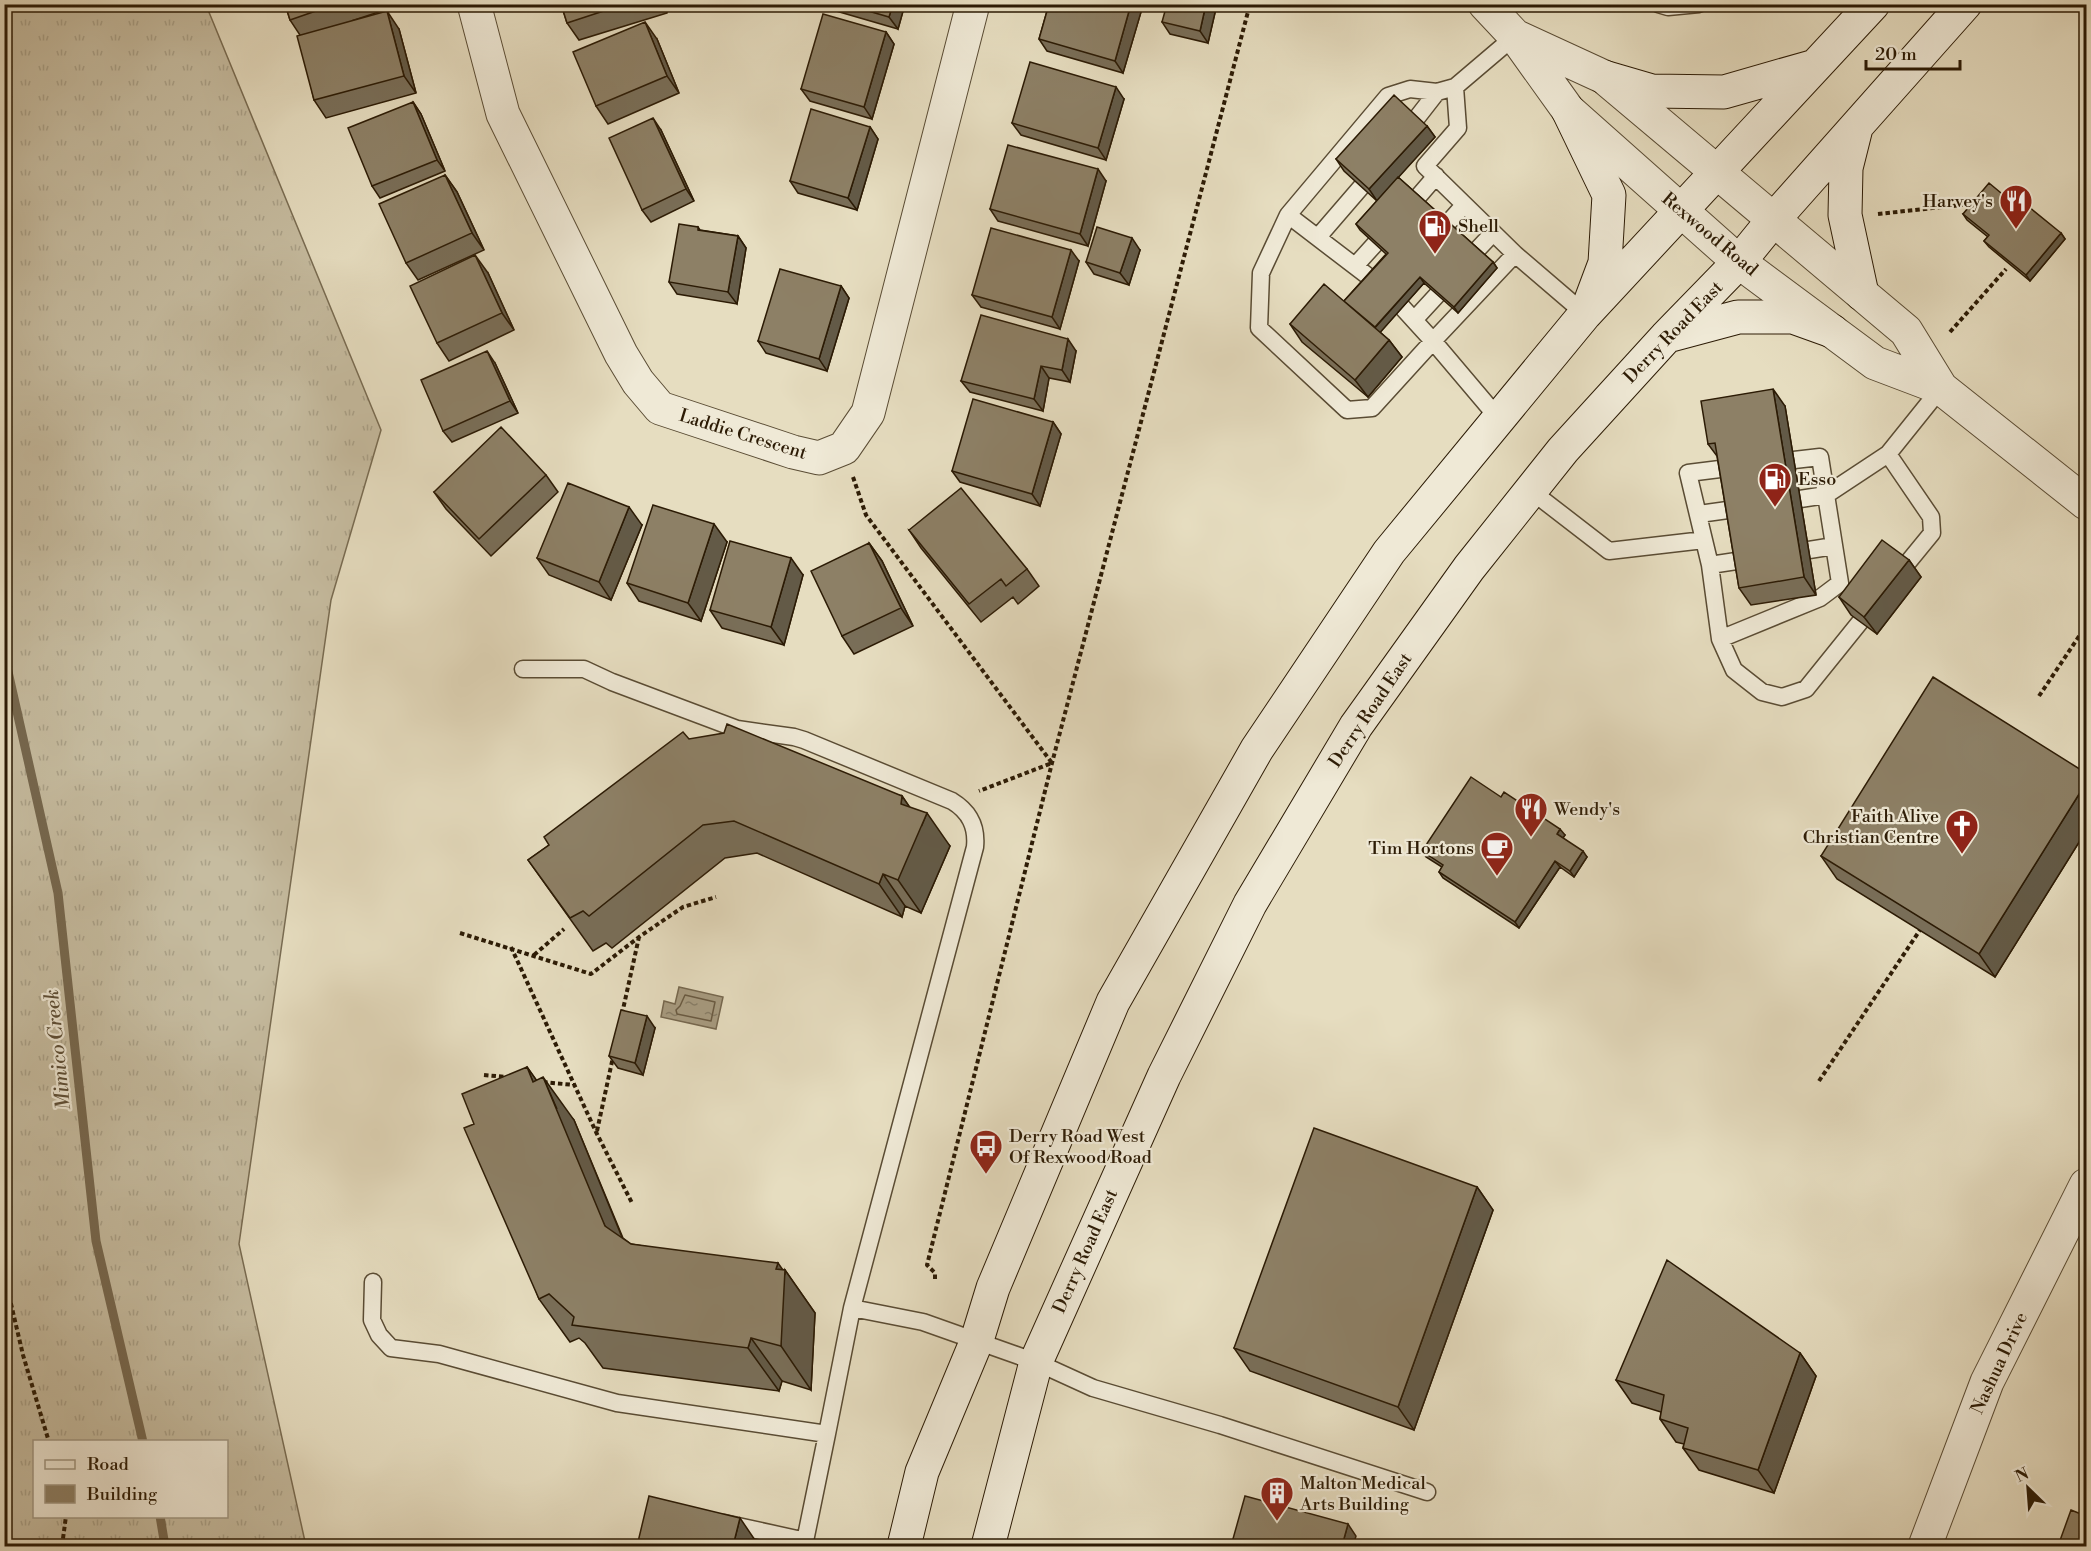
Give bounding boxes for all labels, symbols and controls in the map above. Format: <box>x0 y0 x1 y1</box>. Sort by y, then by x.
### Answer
scale bar <box>1866 33 1960 71</box>
text: 20 m <box>1875 43 1917 66</box>
restaurant icon: Harvey's <box>1998 183 2034 230</box>
street label: Rexwood Road <box>1657 187 1763 282</box>
place label: Harvey's <box>1923 190 1993 213</box>
fuel station icon: Shell <box>1417 208 1453 255</box>
place label: Shell <box>1458 215 1499 238</box>
street label: Derry Road East <box>1619 276 1728 388</box>
street label: Laddie Crescent <box>676 404 810 465</box>
fuel station icon: Esso <box>1757 461 1793 508</box>
place label: Esso <box>1798 468 1836 491</box>
street label: Derry Road East <box>1324 648 1418 772</box>
restaurant icon: Wendy's <box>1513 791 1549 838</box>
place label: Wendy's <box>1553 798 1620 821</box>
place label: Faith Alive Christian Centre <box>1803 805 1939 849</box>
church icon: Faith Alive Christian Centre <box>1944 808 1980 855</box>
cafe icon: Tim Hortons <box>1479 830 1515 877</box>
place label: Tim Hortons <box>1368 837 1474 860</box>
water label: Mimico Creek <box>40 988 77 1111</box>
place label: Derry Road West Of Rexwood Road <box>1009 1125 1153 1169</box>
bus stop icon: Derry Road West Of Rexwood Road <box>968 1128 1004 1175</box>
street label: Derry Road East <box>1048 1185 1123 1317</box>
street label: Nashua Drive <box>1966 1309 2033 1418</box>
legend <box>33 1440 228 1518</box>
text: Road <box>87 1453 130 1476</box>
north arrow <box>1998 1458 2058 1518</box>
text: N <box>2012 1463 2032 1487</box>
place label: Malton Medical Arts Building <box>1299 1472 1426 1516</box>
building icon: Malton Medical Arts Building <box>1259 1475 1295 1522</box>
text: Building <box>86 1483 158 1506</box>

